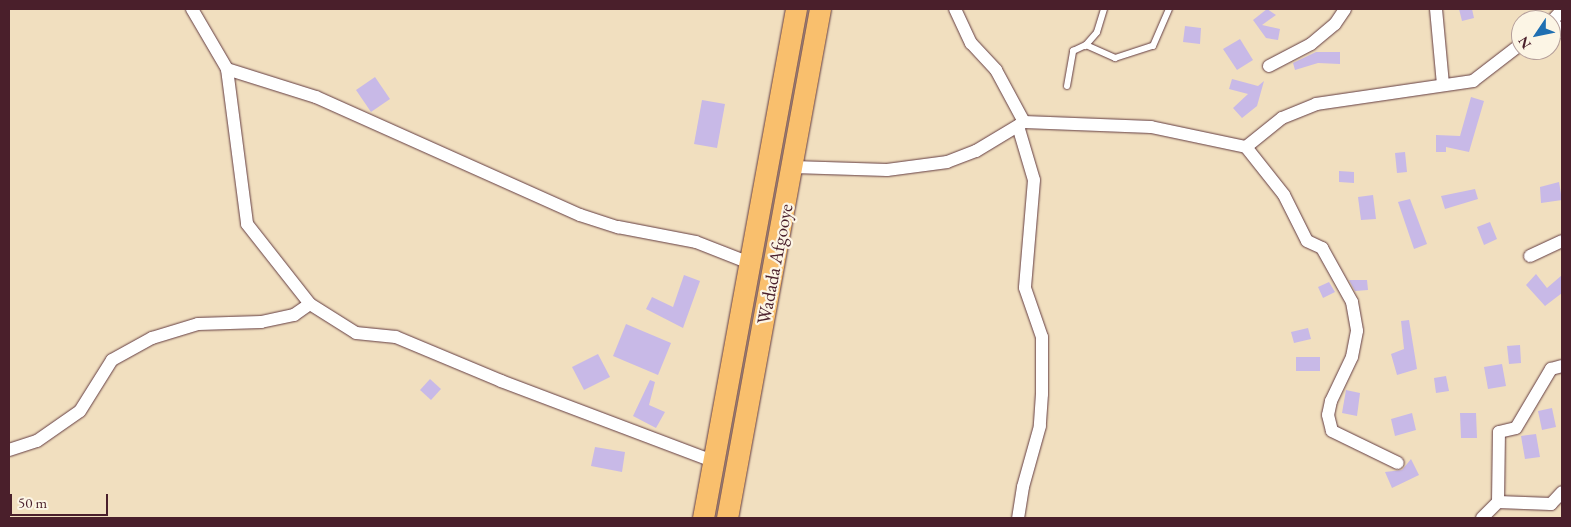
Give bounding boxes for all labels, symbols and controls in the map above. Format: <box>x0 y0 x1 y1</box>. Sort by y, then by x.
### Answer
north arrow <box>1511 10 1561 60</box>
text: N <box>1514 33 1535 53</box>
street label: Wadada Afgooye <box>752 202 798 326</box>
scale bar <box>12 484 110 516</box>
text: 50 m <box>18 493 47 512</box>

